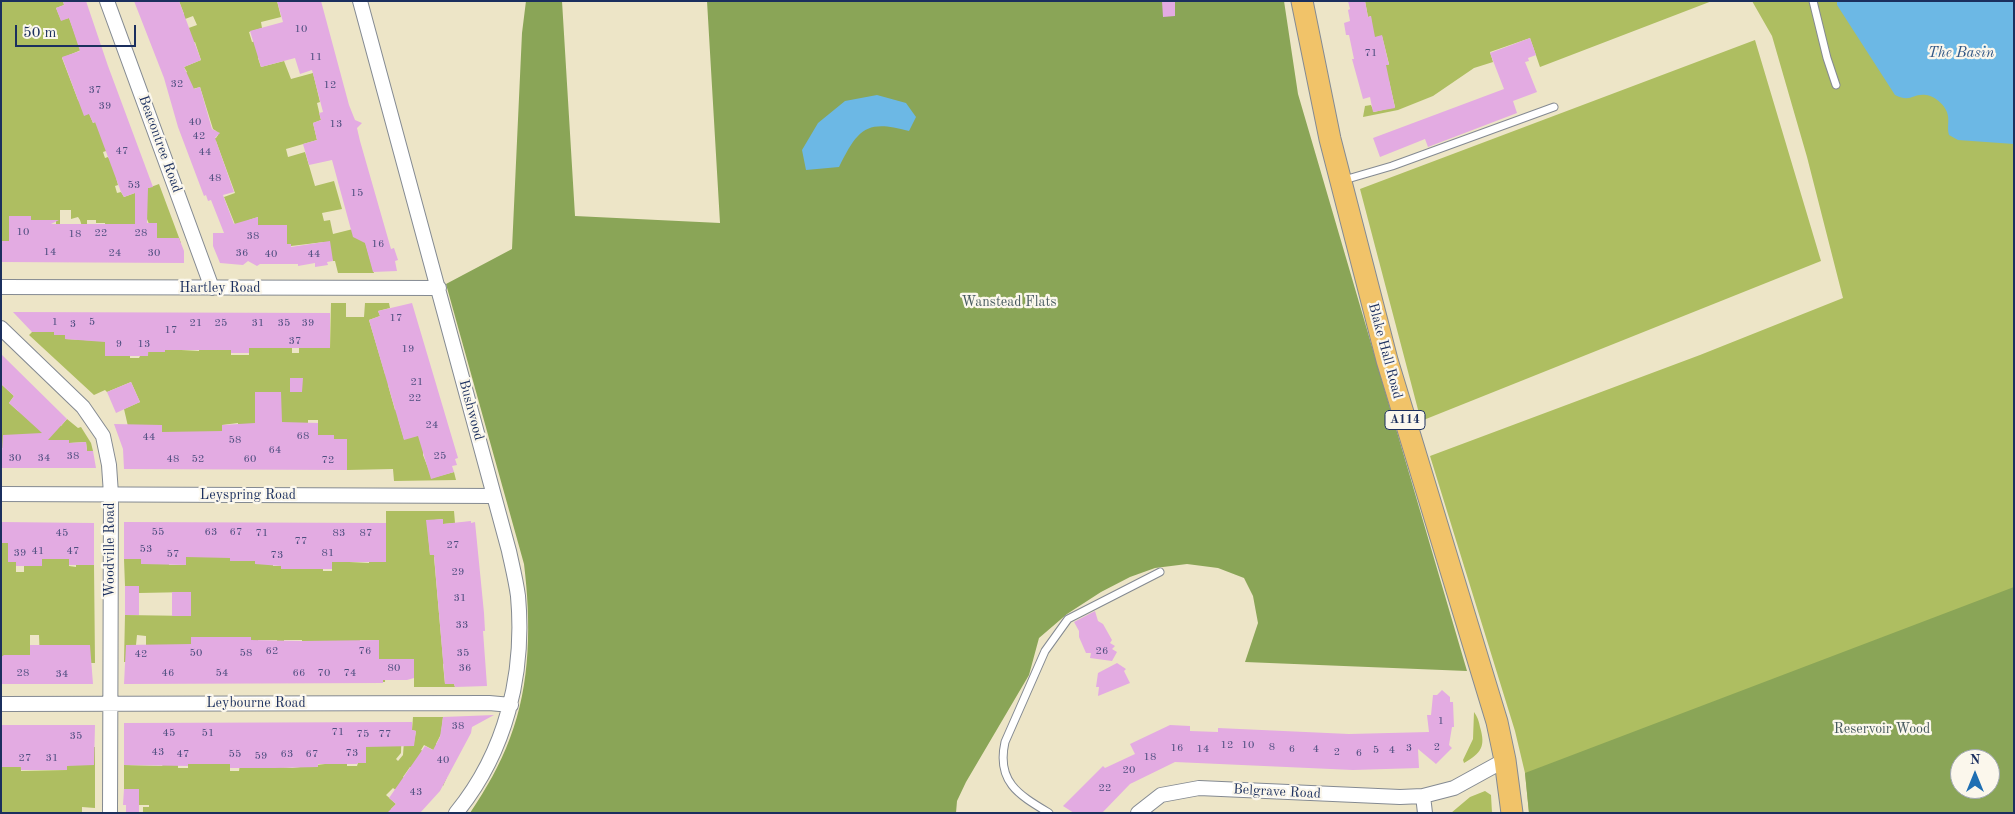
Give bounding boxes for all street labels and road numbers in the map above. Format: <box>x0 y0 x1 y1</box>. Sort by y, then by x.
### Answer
street label: Beacontree Road <box>135 93 185 195</box>
street label: Hartley Road <box>179 280 261 296</box>
street label: Blake Hall Road <box>1364 301 1406 401</box>
street label: Bushwood <box>455 378 487 442</box>
road number: A114 <box>1385 410 1425 430</box>
street label: Leyspring Road <box>200 487 296 503</box>
street label: Woodville Road <box>102 502 118 598</box>
street label: Leybourne Road <box>206 695 306 711</box>
street label: Belgrave Road <box>1233 781 1321 803</box>

